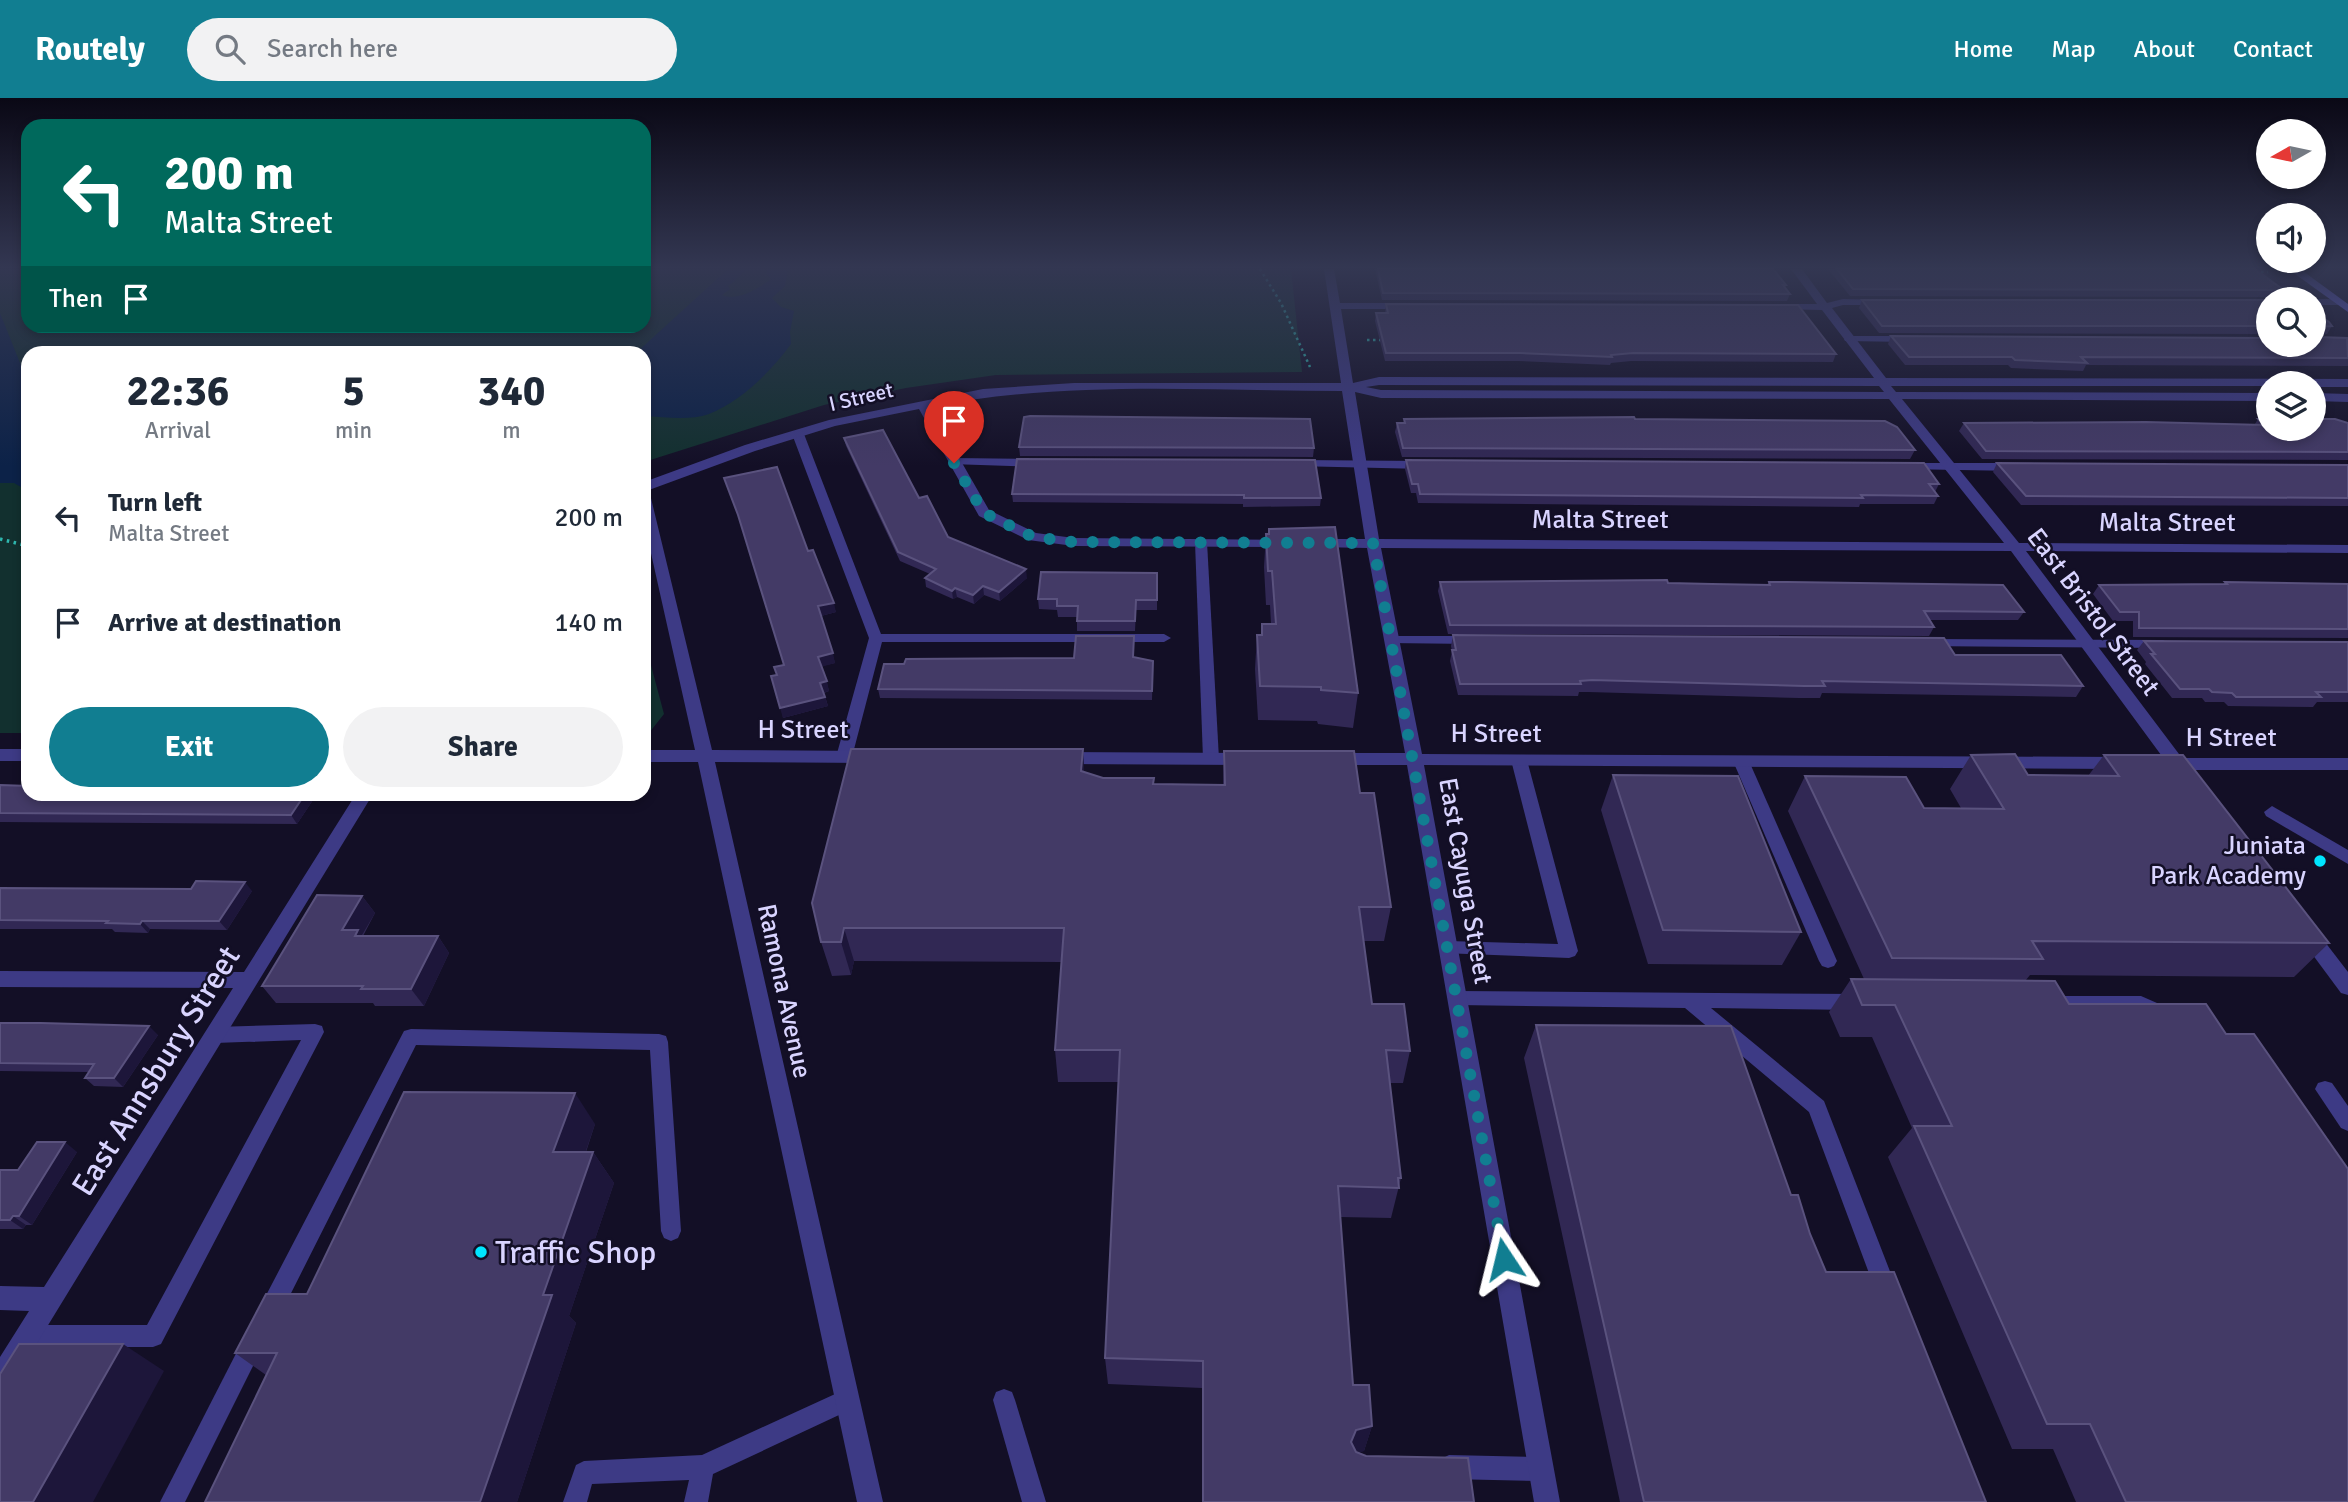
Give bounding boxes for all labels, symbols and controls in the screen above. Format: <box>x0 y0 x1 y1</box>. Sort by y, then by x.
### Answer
search box <box>187 18 677 81</box>
text: Routely <box>35 29 145 70</box>
icon: search <box>211 30 249 68</box>
text: Search here <box>267 33 398 65</box>
text: Home <box>1953 34 2013 64</box>
text: Map <box>2051 34 2096 64</box>
text: About <box>2134 34 2195 64</box>
text: Contact <box>2233 34 2313 64</box>
north arrow <box>2256 119 2326 189</box>
map controls <box>2256 119 2326 441</box>
text: 200 m <box>164 143 294 203</box>
icon: left <box>49 147 140 238</box>
text: Malta Street <box>164 203 333 242</box>
button: sound <box>2256 203 2326 273</box>
icon: arrive <box>117 280 155 318</box>
text: Then <box>49 283 103 315</box>
button: search <box>2256 287 2326 357</box>
text: 22:36 <box>126 366 230 417</box>
text: 5 <box>342 366 365 417</box>
text: 340 <box>477 366 546 417</box>
button: layers <box>2256 371 2326 441</box>
street label: I Street <box>826 377 896 417</box>
pin <box>924 391 984 463</box>
icon: arrive <box>935 402 973 440</box>
text: Arrival <box>145 416 211 445</box>
text: min <box>335 416 372 445</box>
text: m <box>502 416 521 445</box>
text: Turn left <box>108 487 202 519</box>
icon: left <box>49 499 87 537</box>
text: 200 m <box>554 502 623 534</box>
street label: Malta Street <box>1531 504 1669 536</box>
street label: Malta Street <box>2098 507 2236 539</box>
text: Malta Street <box>108 519 229 548</box>
street label: East Bristol Street <box>2020 522 2166 702</box>
icon: arrive <box>49 604 87 642</box>
text: Arrive at destination <box>108 607 341 639</box>
text: 140 m <box>554 607 623 639</box>
button: Exit <box>49 707 329 787</box>
button: Share <box>343 707 623 787</box>
street label: H Street <box>758 714 849 746</box>
street label: H Street <box>1451 718 1542 750</box>
street label: H Street <box>2186 722 2277 754</box>
street label: East Cayuga Street <box>1431 775 1499 987</box>
place label: Juniata Park Academy <box>2150 830 2306 892</box>
marker: Juniata Park Academy <box>2312 853 2328 869</box>
street label: Ramona Avenue <box>750 901 818 1081</box>
street label: East Annsbury Street <box>63 939 249 1203</box>
position arrow <box>1467 1222 1541 1296</box>
place label: Traffic Shop <box>495 1233 656 1272</box>
marker: Traffic Shop <box>473 1244 489 1260</box>

